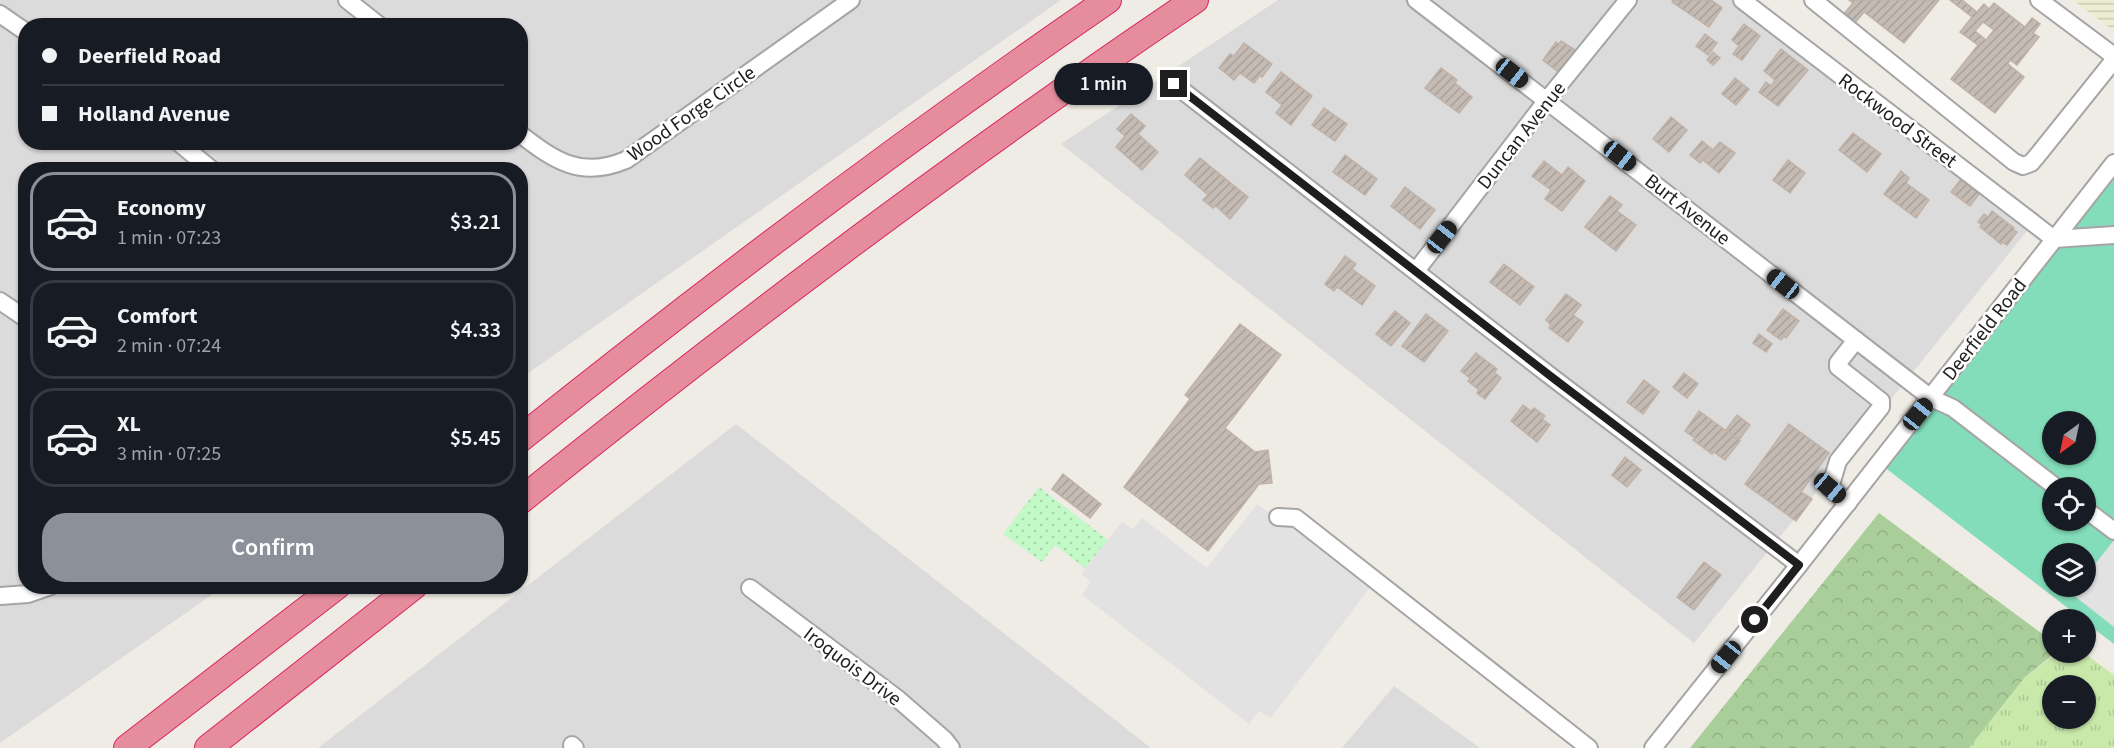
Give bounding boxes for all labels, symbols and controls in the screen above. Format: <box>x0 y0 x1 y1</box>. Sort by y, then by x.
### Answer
text: Deerfield Road <box>78 40 221 72</box>
car <box>1492 55 1532 91</box>
street label: Wood Forge Circle <box>622 59 761 168</box>
callout: 1 min <box>1054 63 1153 105</box>
street label: Rockwood Street <box>1832 67 1963 175</box>
text: 1 min <box>1080 70 1127 98</box>
route end <box>1160 70 1187 97</box>
street label: Duncan Avenue <box>1471 76 1573 195</box>
text: Holland Avenue <box>78 98 230 130</box>
car <box>1600 138 1640 174</box>
street label: Burt Avenue <box>1639 167 1736 252</box>
text: Economy <box>117 192 206 224</box>
icon: car <box>45 195 99 249</box>
text: $3.21 <box>450 206 501 238</box>
car <box>1424 217 1460 257</box>
text: 1 min · 07:23 <box>117 224 221 252</box>
car <box>1763 266 1803 302</box>
street label: Deerfield Road <box>1936 273 2034 387</box>
text: Comfort <box>117 300 198 332</box>
icon: car <box>45 303 99 357</box>
text: $4.33 <box>450 314 501 346</box>
text: 2 min · 07:24 <box>117 332 221 360</box>
car <box>1900 394 1936 434</box>
text: XL <box>117 408 141 440</box>
icon: car <box>45 411 99 465</box>
north arrow <box>2042 411 2096 465</box>
map controls <box>2042 411 2096 729</box>
text: $5.45 <box>450 422 501 454</box>
text: 3 min · 07:25 <box>117 440 221 468</box>
car <box>1810 470 1850 506</box>
button: locate <box>2042 477 2096 531</box>
button: Confirm <box>42 513 504 582</box>
button: layers <box>2042 543 2096 597</box>
route start <box>1741 606 1768 633</box>
button: + <box>2042 609 2096 663</box>
street label: Iroquois Drive <box>798 621 907 713</box>
car <box>1708 637 1744 677</box>
button: − <box>2042 675 2096 729</box>

